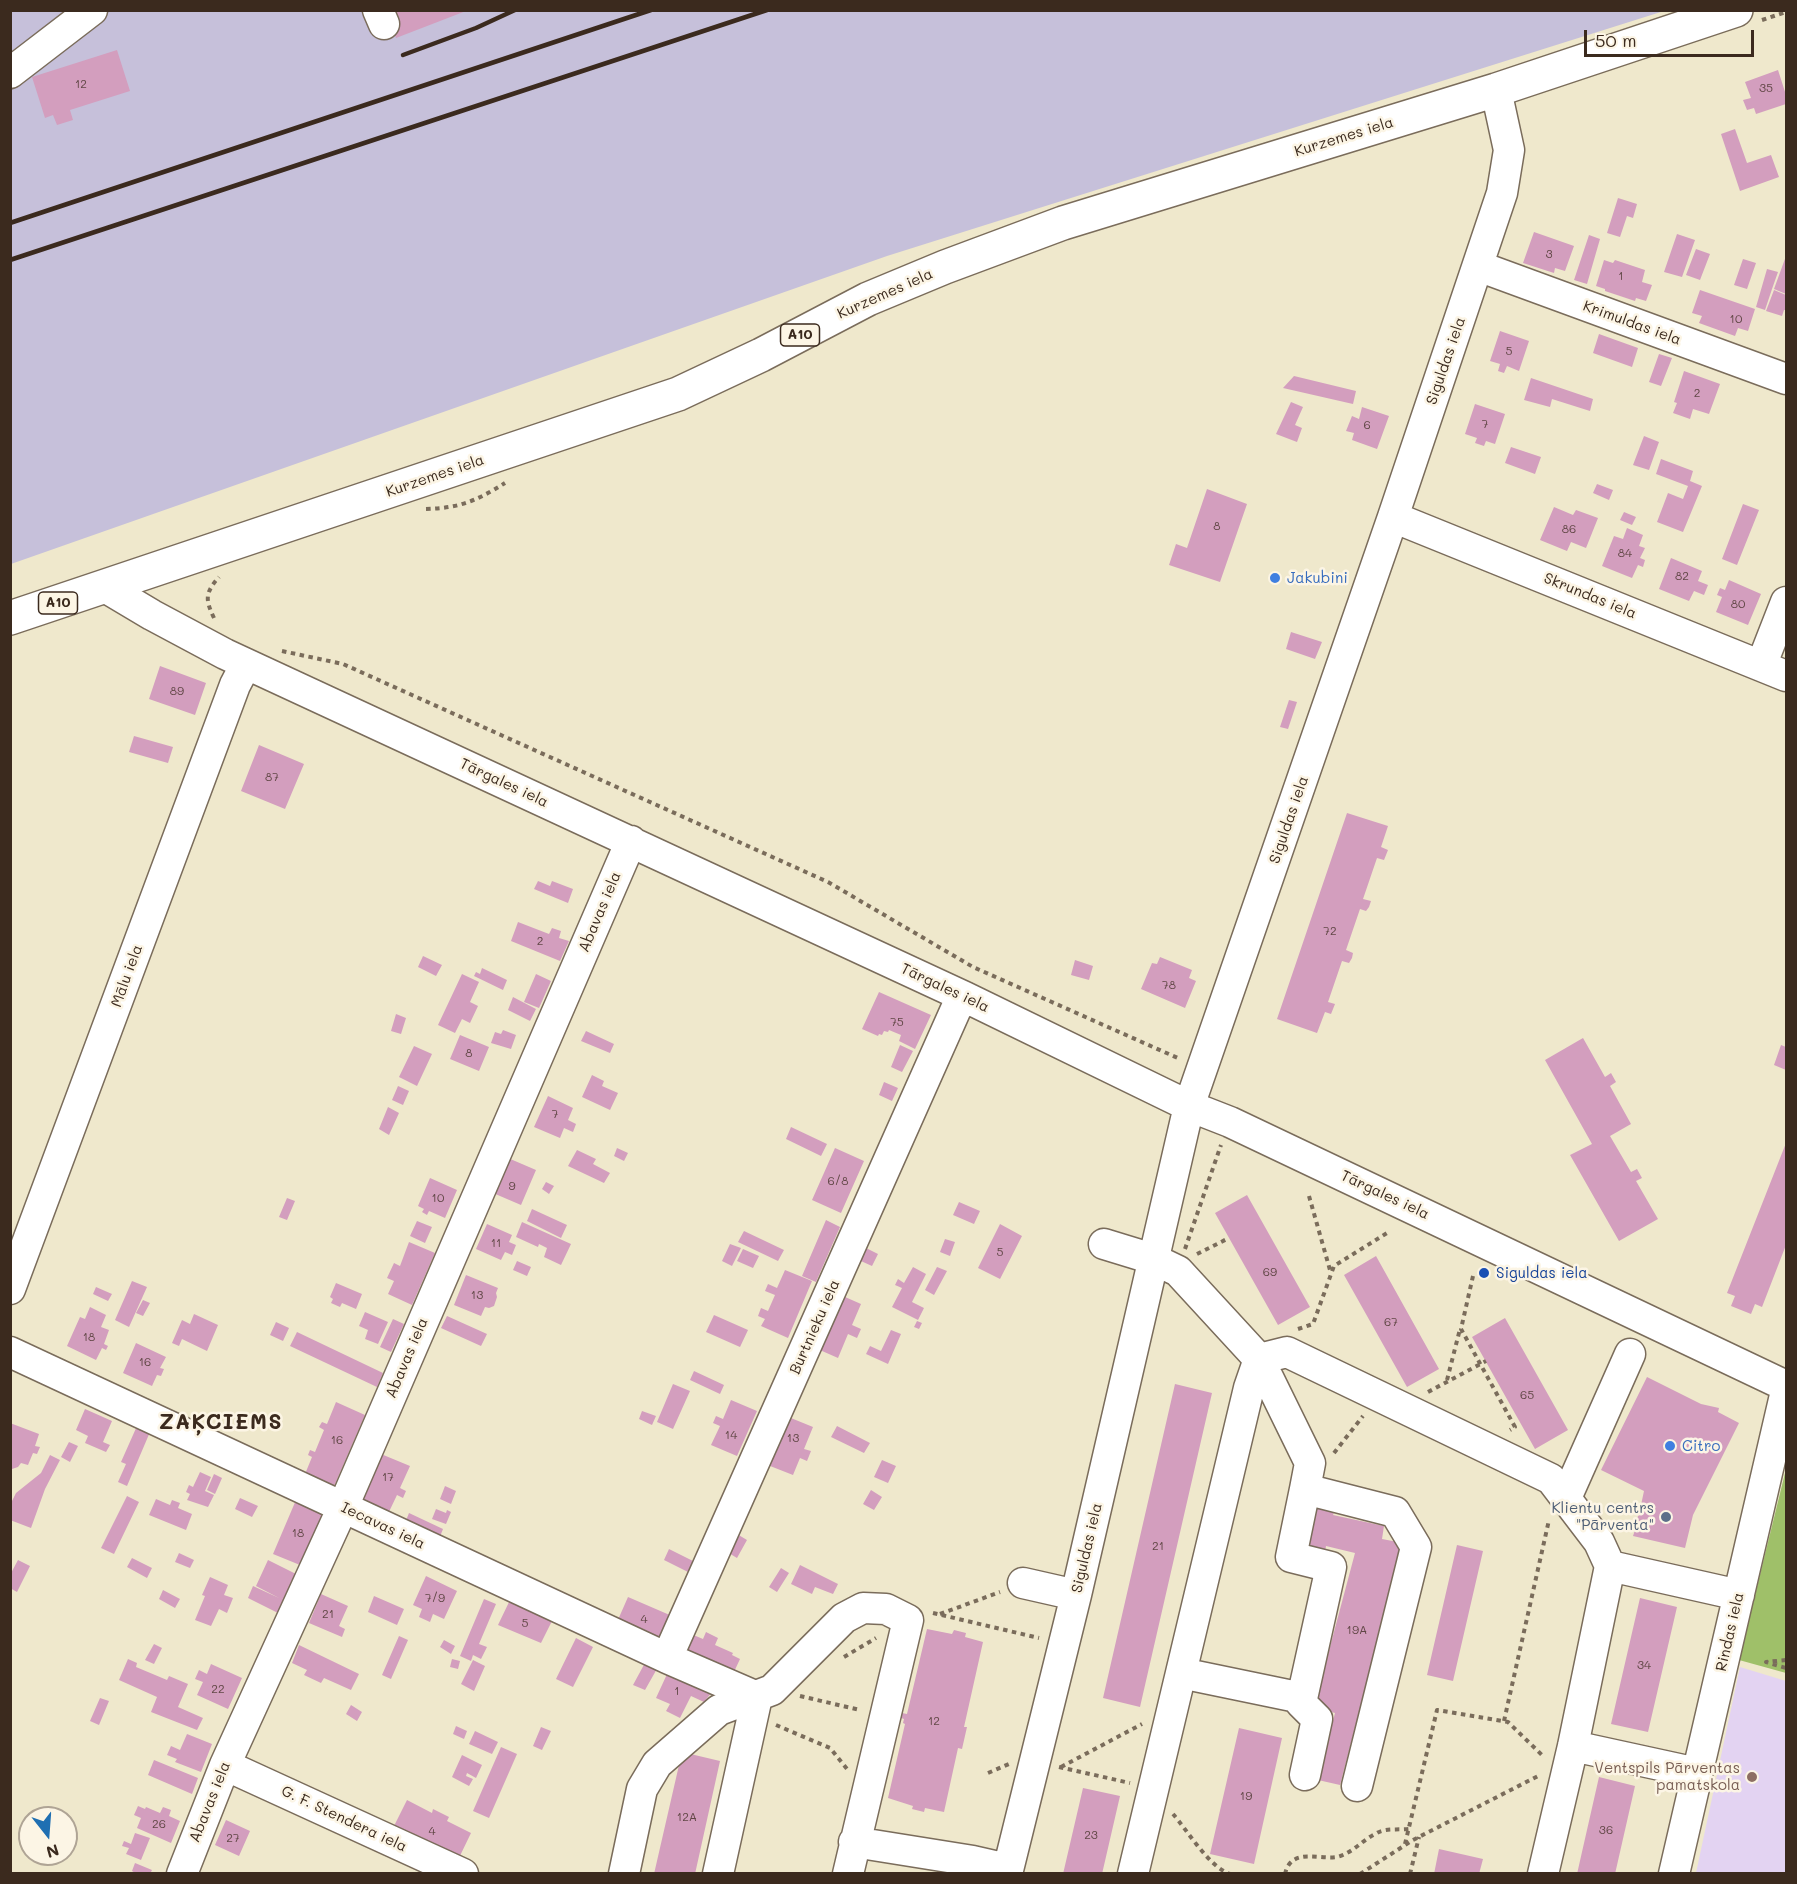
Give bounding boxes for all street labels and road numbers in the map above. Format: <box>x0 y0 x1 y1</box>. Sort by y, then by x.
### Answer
street label: Kurzemes iela <box>1292 113 1396 161</box>
street label: Kurzemes iela <box>834 265 936 323</box>
street label: Krimuldas iela <box>1580 297 1684 349</box>
street label: Siguldas iela <box>1423 315 1469 407</box>
road number: A10 <box>780 324 820 346</box>
street label: Kurzemes iela <box>383 451 487 501</box>
street label: Skrundas iela <box>1541 569 1639 623</box>
road number: A10 <box>38 592 78 614</box>
street label: Tārgales iela <box>457 755 551 811</box>
street label: Siguldas iela <box>1266 774 1312 866</box>
street label: Abavas iela <box>575 869 625 955</box>
street label: Mālu iela <box>107 942 147 1010</box>
street label: Tārgales iela <box>898 960 992 1016</box>
street label: Tārgales iela <box>1338 1167 1432 1223</box>
street label: Burtnieku iela <box>786 1277 844 1377</box>
street label: Abavas iela <box>382 1315 432 1401</box>
street label: Iecavas iela <box>338 1499 428 1553</box>
street label: Siguldas iela <box>1068 1501 1106 1595</box>
street label: Rindas iela <box>1712 1591 1748 1673</box>
street label: Abavas iela <box>186 1759 234 1845</box>
street label: G. F. Stendera iela <box>278 1782 410 1856</box>

